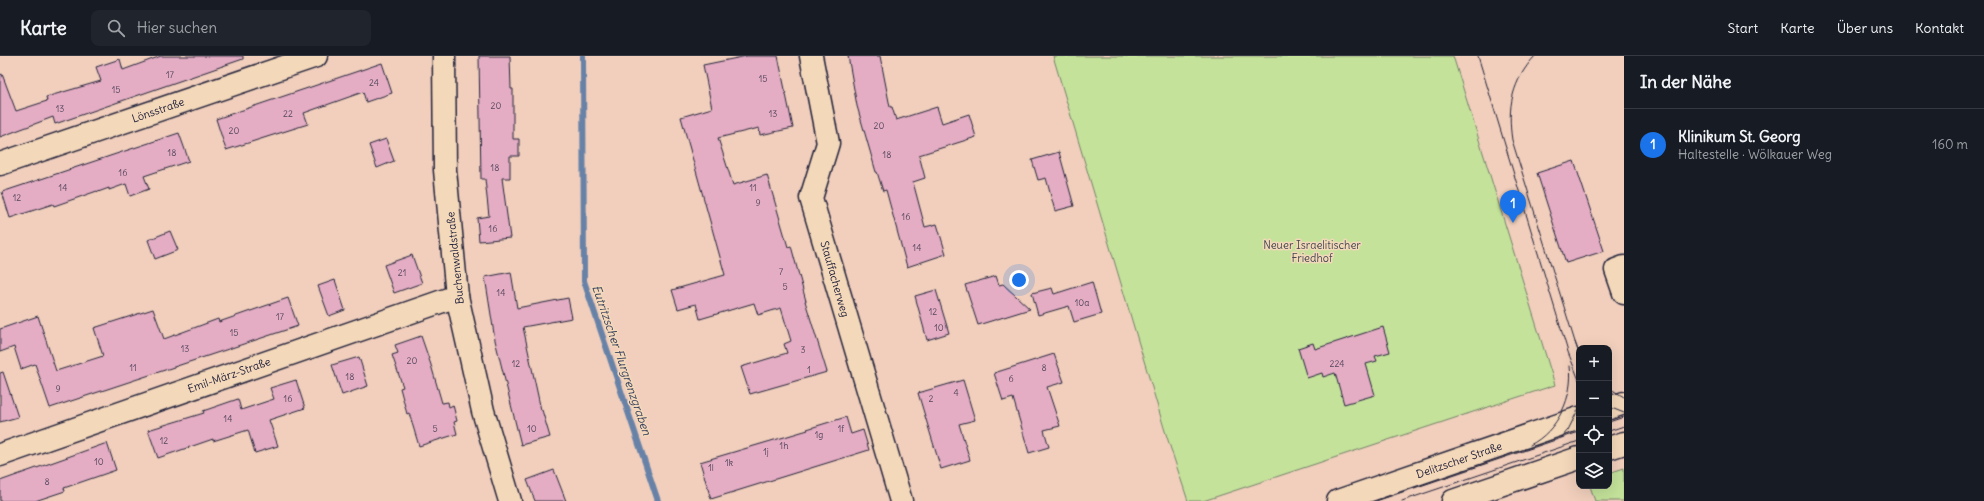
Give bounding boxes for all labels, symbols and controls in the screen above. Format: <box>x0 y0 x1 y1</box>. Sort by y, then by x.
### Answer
search box <box>91 10 371 46</box>
text: Karte <box>20 16 67 40</box>
icon: search <box>105 17 127 39</box>
text: Hier suchen <box>137 18 217 37</box>
text: Start <box>1728 19 1758 37</box>
text: Karte <box>1780 19 1815 37</box>
text: Über uns <box>1837 19 1893 37</box>
text: Kontakt <box>1915 19 1964 37</box>
house number: 17 <box>166 69 175 80</box>
text: In der Nähe <box>1640 71 1732 93</box>
house number: 15 <box>759 73 767 84</box>
house number: 24 <box>369 77 379 88</box>
house number: 15 <box>112 84 120 95</box>
street label: Lönsstraße <box>130 94 186 126</box>
house number: 20 <box>491 100 502 111</box>
house number: 13 <box>56 103 64 114</box>
house number: 22 <box>283 108 293 119</box>
house number: 13 <box>769 108 777 119</box>
house number: 20 <box>874 120 885 131</box>
house number: 20 <box>229 125 240 136</box>
text: Klinikum St. Georg <box>1678 127 1801 146</box>
text: 1 <box>1650 136 1656 153</box>
text: 160 m <box>1932 136 1968 153</box>
text: Haltestelle · Wölkauer Weg <box>1678 146 1832 163</box>
house number: 18 <box>168 147 176 158</box>
house number: 18 <box>883 149 891 160</box>
house number: 18 <box>491 162 499 173</box>
house number: 16 <box>119 167 127 178</box>
house number: 14 <box>59 182 67 193</box>
house number: 11 <box>749 182 757 193</box>
pin: 1 <box>1500 190 1526 223</box>
house number: 12 <box>13 192 21 203</box>
house number: 9 <box>755 197 761 208</box>
street label: Buchenwaldstraße <box>443 211 467 305</box>
house number: 16 <box>902 211 910 222</box>
house number: 16 <box>489 223 497 234</box>
park label: Neuer Israelitischer Friedhof <box>1263 238 1361 265</box>
street label: Stauffacherweg <box>817 239 853 319</box>
house number: 14 <box>913 242 921 253</box>
house number: 7 <box>779 266 784 277</box>
house number: 21 <box>398 267 406 278</box>
your location <box>1009 270 1029 290</box>
house number: 5 <box>782 281 788 292</box>
water label: Eutritzscher Flurgrenzgraben <box>589 283 655 438</box>
house number: 14 <box>497 287 505 298</box>
house number: 10a <box>1075 297 1089 308</box>
house number: 12 <box>929 306 937 317</box>
house number: 17 <box>276 311 285 322</box>
house number: 10 <box>934 322 944 333</box>
house number: 15 <box>230 327 238 338</box>
house number: 13 <box>181 343 189 354</box>
house number: 3 <box>800 344 806 355</box>
map controls <box>1576 345 1612 489</box>
button: + <box>1576 345 1612 381</box>
street label: Emil-März-Straße <box>186 354 272 396</box>
house number: 20 <box>407 355 418 366</box>
house number: 12 <box>512 358 520 369</box>
house number: 224 <box>1330 358 1344 369</box>
house number: 11 <box>129 362 137 373</box>
house number: 8 <box>1041 362 1047 373</box>
house number: 1 <box>807 364 811 375</box>
house number: 18 <box>346 371 354 382</box>
house number: 6 <box>1008 373 1014 384</box>
button: − <box>1576 381 1612 417</box>
house number: 9 <box>55 383 61 394</box>
house number: 4 <box>953 387 959 398</box>
house number: 16 <box>284 393 292 404</box>
house number: 2 <box>929 393 934 404</box>
house number: 14 <box>224 413 232 424</box>
button: locate <box>1576 417 1612 453</box>
house number: 5 <box>432 423 438 434</box>
house number: 10 <box>527 423 537 434</box>
house number: 1f <box>838 423 845 434</box>
house number: 1g <box>815 429 823 440</box>
house number: 12 <box>160 435 168 446</box>
street label: Delitzscher Straße <box>1414 439 1504 481</box>
house number: 1h <box>780 440 788 451</box>
house number: 1j <box>763 446 769 457</box>
button: layers <box>1576 453 1612 489</box>
house number: 10 <box>94 456 104 467</box>
house number: 1k <box>725 457 733 468</box>
house number: 1l <box>708 462 714 473</box>
house number: 8 <box>44 476 50 487</box>

